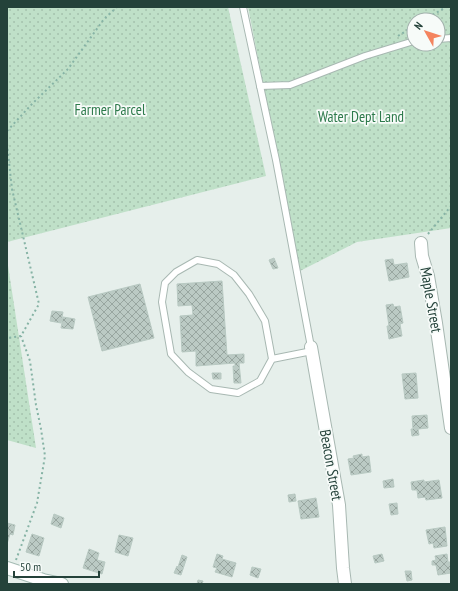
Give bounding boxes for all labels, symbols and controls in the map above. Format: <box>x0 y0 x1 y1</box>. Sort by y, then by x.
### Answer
north arrow <box>406 12 446 52</box>
text: N <box>411 19 426 32</box>
park label: Farmer Parcel <box>75 100 146 119</box>
park label: Water Dept Land <box>318 107 404 126</box>
street label: Maple Street <box>416 266 447 334</box>
street label: Beacon Street <box>316 428 347 502</box>
scale bar <box>14 553 99 579</box>
text: 50 m <box>20 559 41 574</box>

